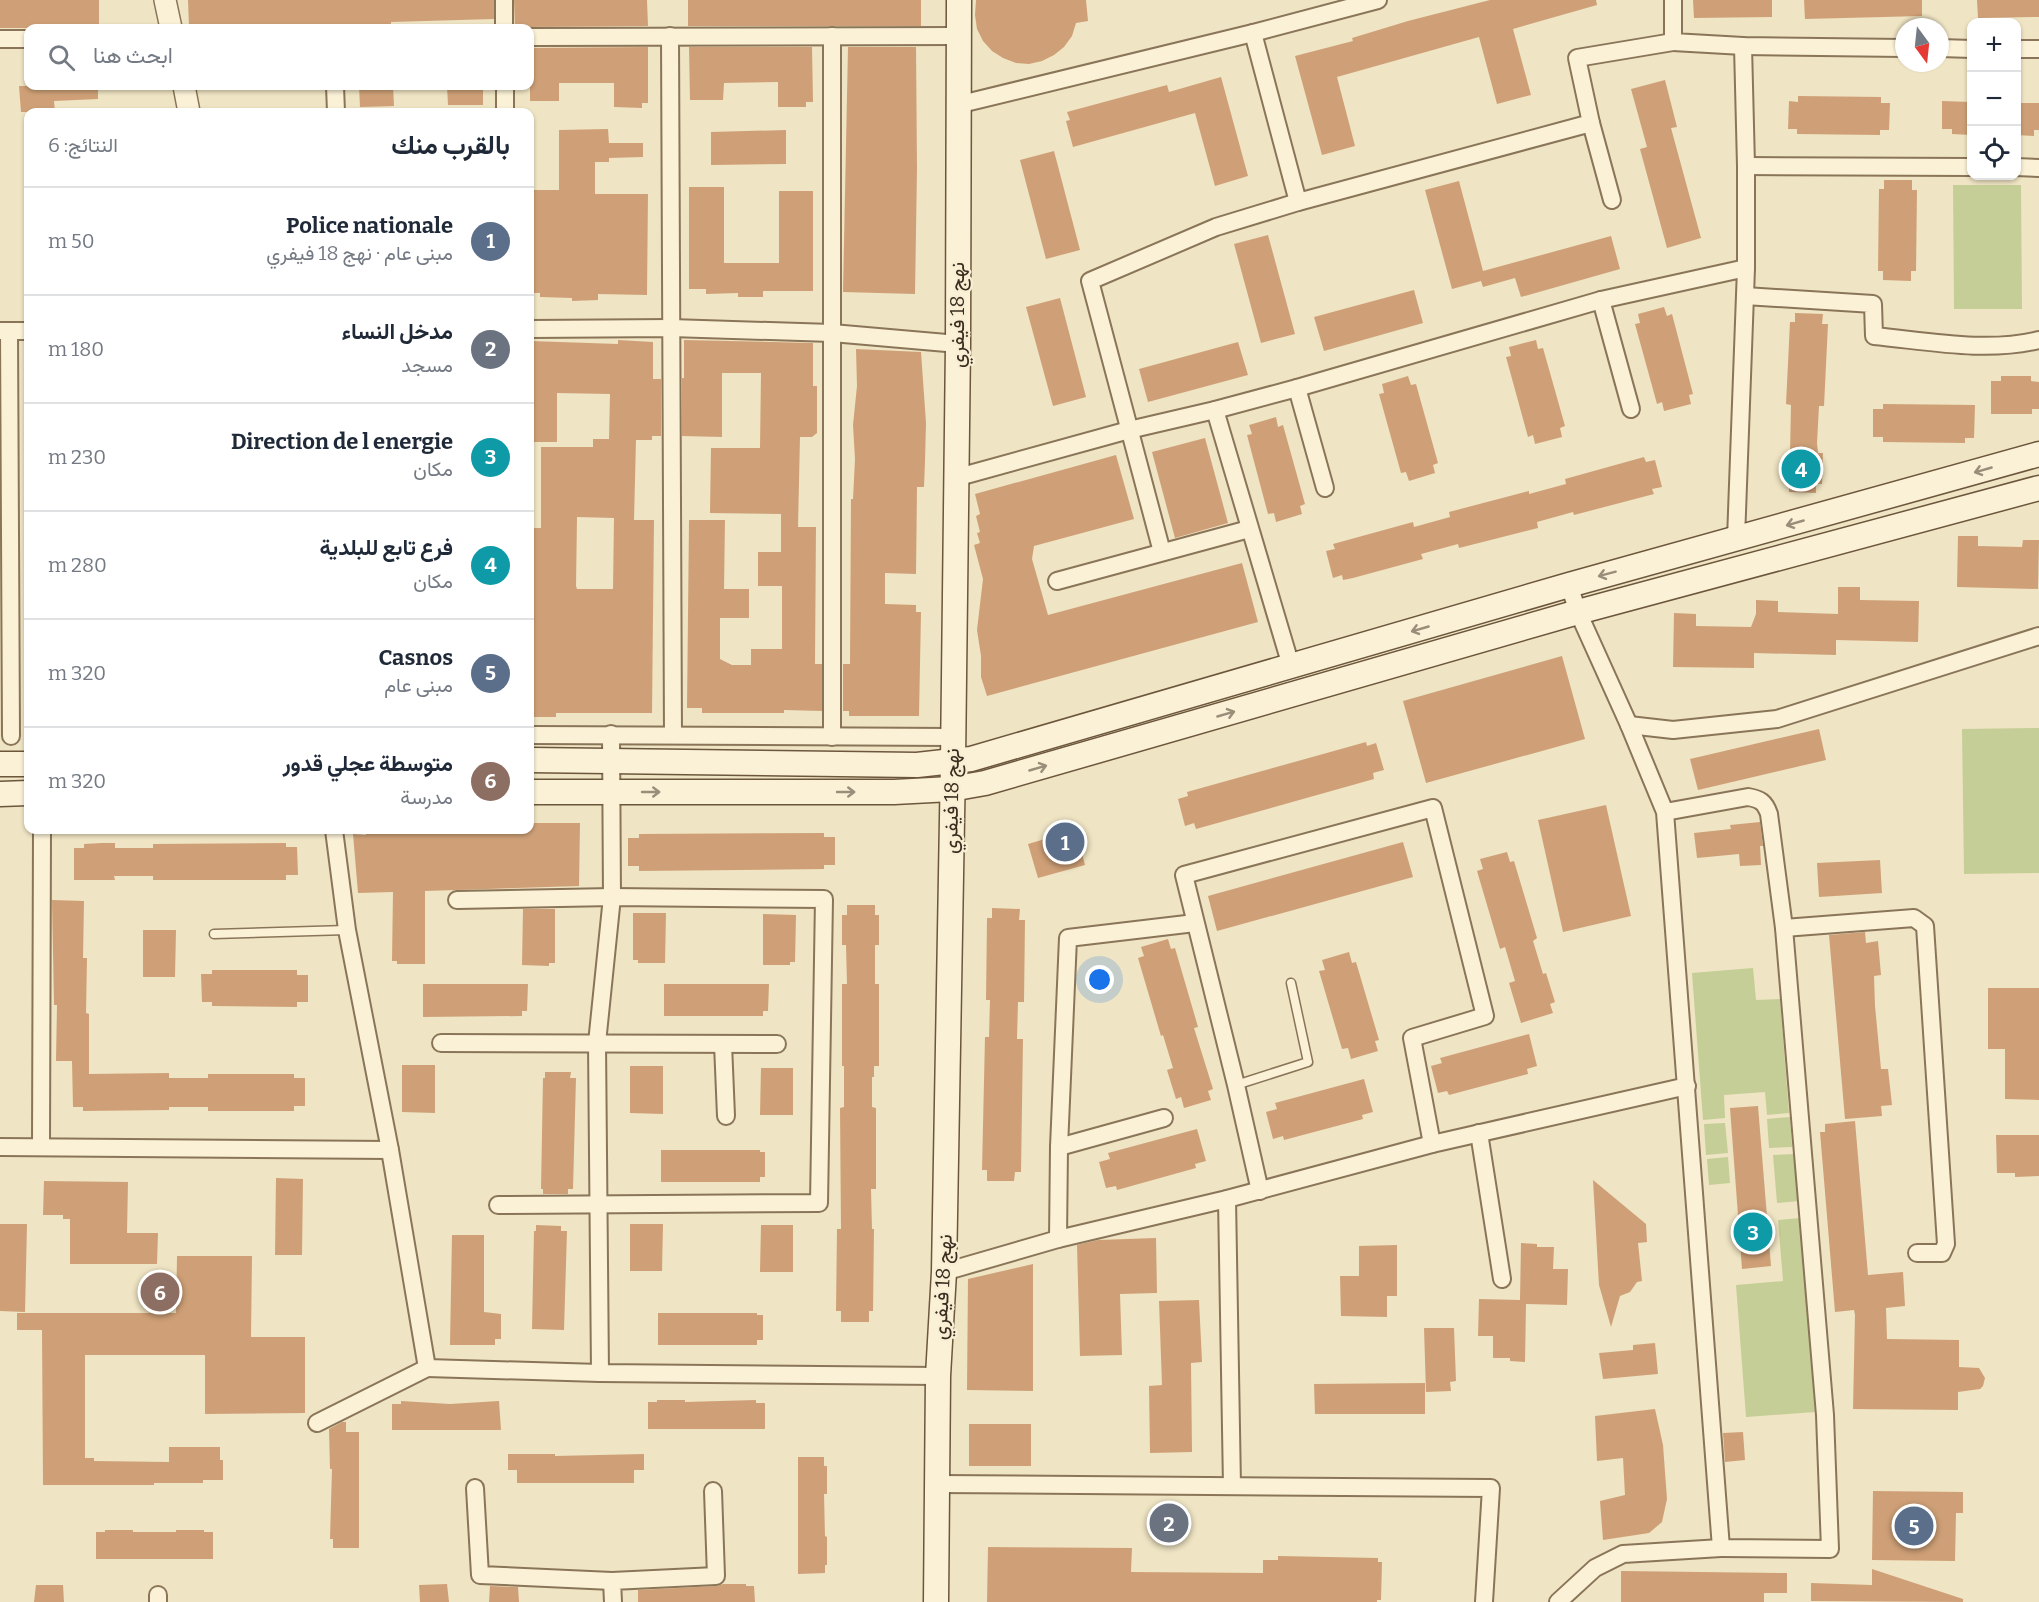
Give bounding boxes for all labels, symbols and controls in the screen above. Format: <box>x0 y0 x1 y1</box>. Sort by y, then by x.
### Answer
north arrow <box>1895 18 1949 72</box>
map controls <box>1967 18 2021 180</box>
button: + <box>1967 18 2021 72</box>
search box <box>24 24 534 90</box>
icon: search <box>45 41 78 74</box>
text: ابحث هنا <box>93 42 173 69</box>
button: − <box>1967 72 2021 126</box>
button: locate <box>1967 126 2021 180</box>
text: بالقرب منك <box>391 130 510 161</box>
text: النتائج: 6 <box>48 133 118 157</box>
text: Police nationale <box>286 212 453 239</box>
text: 50 m <box>48 229 95 253</box>
text: 1 <box>486 229 495 253</box>
text: مبنى عام · نهج 18 فيفري <box>266 241 453 265</box>
street label: نهج 18 فيفري <box>945 262 974 368</box>
text: مدخل النساء <box>341 318 453 345</box>
text: 180 m <box>48 337 104 361</box>
text: 2 <box>485 337 496 361</box>
text: مسجد <box>401 353 453 377</box>
text: Direction de l energie <box>231 428 453 455</box>
text: 230 m <box>48 445 106 469</box>
text: 3 <box>485 445 496 469</box>
pin: 4 <box>1782 446 1820 492</box>
text: مكان <box>413 457 453 481</box>
one-way arrow <box>1974 465 1993 476</box>
one-way arrow <box>1786 518 1805 529</box>
text: فرع تابع للبلدية <box>319 534 453 561</box>
text: 280 m <box>48 553 107 577</box>
text: 4 <box>484 553 497 577</box>
text: مكان <box>413 569 453 593</box>
one-way arrow <box>1598 569 1617 581</box>
one-way arrow <box>1411 624 1430 635</box>
text: Casnos <box>379 644 453 671</box>
text: 320 m <box>48 661 106 685</box>
text: 5 <box>485 661 496 685</box>
text: مبنى عام <box>384 673 453 697</box>
one-way arrow <box>1216 708 1235 719</box>
street label: نهج 18 فيفري <box>938 748 969 854</box>
text: متوسطة عجلي قدور <box>283 750 453 777</box>
one-way arrow <box>1028 762 1047 773</box>
text: 320 m <box>48 769 106 793</box>
text: 6 <box>485 769 496 793</box>
text: مدرسة <box>400 785 453 809</box>
one-way arrow <box>640 786 660 797</box>
one-way arrow <box>835 786 855 798</box>
pin: 1 <box>1046 820 1084 864</box>
your location <box>1085 965 1114 994</box>
pin: 3 <box>1734 1210 1772 1254</box>
street label: نهج 18 فيفري <box>927 1234 962 1341</box>
pin: 6 <box>140 1270 180 1314</box>
pin: 2 <box>1150 1500 1188 1546</box>
pin: 5 <box>1894 1504 1934 1549</box>

